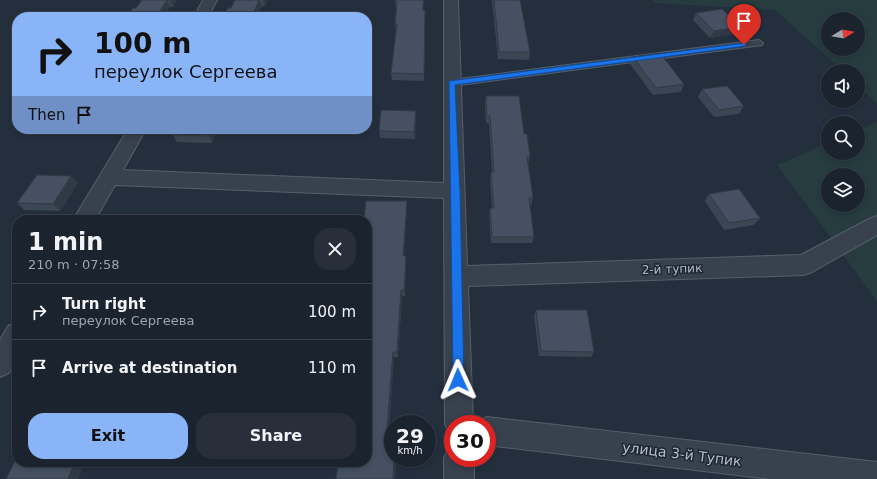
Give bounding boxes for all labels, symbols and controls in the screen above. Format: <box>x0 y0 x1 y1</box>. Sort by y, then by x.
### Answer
pin <box>727 4 761 45</box>
icon: arrive <box>733 10 755 32</box>
north arrow <box>821 12 865 56</box>
map controls <box>821 12 865 212</box>
text: 100 m <box>94 27 191 60</box>
icon: right <box>28 28 80 80</box>
text: переулок Сергеева <box>94 61 277 82</box>
button: sound <box>821 64 865 108</box>
icon: arrive <box>73 104 95 126</box>
text: Then <box>28 106 65 124</box>
button: search <box>821 116 865 160</box>
button: layers <box>821 168 865 212</box>
text: 1 min <box>28 228 103 256</box>
button: close <box>314 228 356 270</box>
text: 210 m · 07:58 <box>28 257 119 272</box>
street label: 2-й тупик <box>641 261 703 277</box>
text: Turn right <box>62 295 146 313</box>
icon: right <box>28 301 50 323</box>
text: 100 m <box>308 303 356 321</box>
text: переулок Сергеева <box>62 313 194 328</box>
icon: arrive <box>28 357 50 379</box>
text: Arrive at destination <box>62 359 237 377</box>
text: 110 m <box>308 359 356 377</box>
position arrow <box>437 359 479 401</box>
button: Exit <box>28 413 188 459</box>
button: Share <box>196 413 356 459</box>
speed limit sign: 30 <box>444 415 496 467</box>
text: 29 <box>396 424 424 448</box>
street label: улица 3-й Тупик <box>621 439 743 469</box>
text: km/h <box>397 445 423 456</box>

